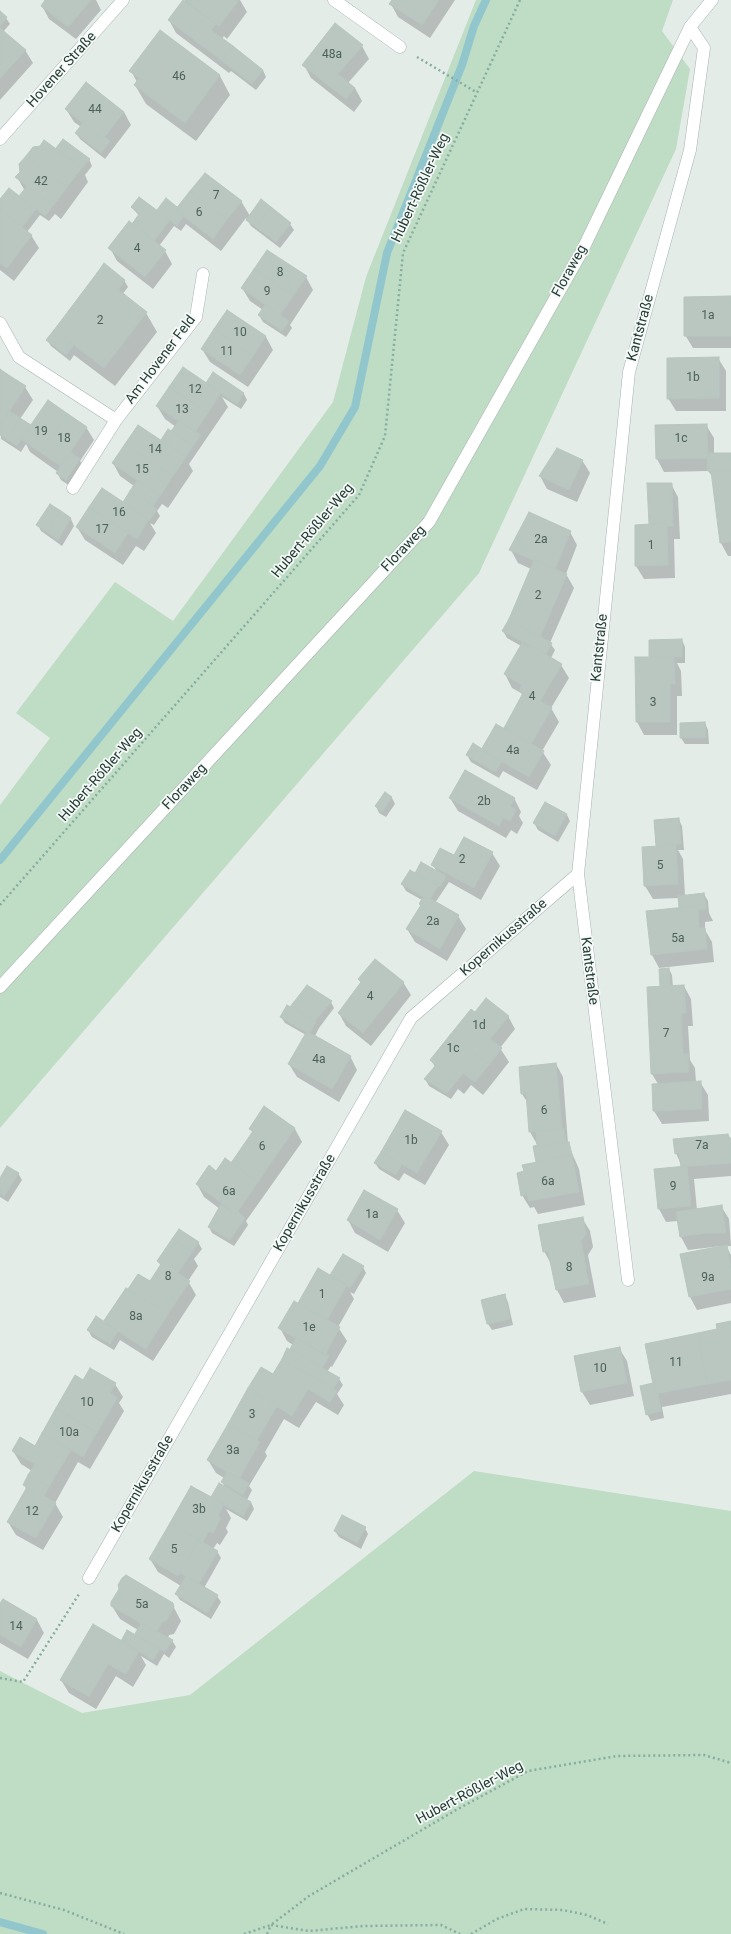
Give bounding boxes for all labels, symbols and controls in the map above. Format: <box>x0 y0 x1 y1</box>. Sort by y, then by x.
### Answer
street label: Hovener Straße <box>24 29 100 111</box>
house number: 48a <box>322 48 342 62</box>
house number: 46 <box>172 70 186 84</box>
house number: 44 <box>88 103 102 117</box>
street label: Hubert-Rößler-Weg <box>388 131 454 245</box>
house number: 42 <box>34 175 48 189</box>
house number: 7 <box>213 189 219 203</box>
house number: 6 <box>196 206 202 220</box>
house number: 4 <box>134 242 140 256</box>
street label: Floraweg <box>549 242 591 300</box>
house number: 8 <box>277 266 283 280</box>
house number: 9 <box>264 285 270 299</box>
street label: Kantstraße <box>624 293 658 363</box>
house number: 1a <box>701 309 715 323</box>
street label: Am Hovener Feld <box>122 312 200 408</box>
house number: 2 <box>97 314 103 328</box>
house number: 10 <box>233 326 247 340</box>
house number: 11 <box>220 345 234 359</box>
house number: 1b <box>686 371 700 385</box>
house number: 12 <box>188 383 202 397</box>
house number: 13 <box>175 403 189 417</box>
house number: 19 <box>34 425 48 439</box>
house number: 18 <box>57 432 71 446</box>
house number: 1c <box>674 432 688 446</box>
house number: 14 <box>148 443 162 457</box>
house number: 15 <box>135 463 149 477</box>
street label: Hubert-Rößler-Weg <box>269 480 357 582</box>
house number: 16 <box>112 506 126 520</box>
street label: Floraweg <box>378 522 430 576</box>
house number: 17 <box>95 523 109 537</box>
house number: 2a <box>534 533 548 547</box>
house number: 1 <box>648 539 654 553</box>
house number: 2 <box>535 589 541 603</box>
street label: Kantstraße <box>588 613 612 683</box>
house number: 4 <box>529 690 535 704</box>
house number: 3 <box>650 696 656 710</box>
street label: Hubert-Rößler-Weg <box>56 725 146 825</box>
house number: 4a <box>506 744 520 758</box>
street label: Floraweg <box>159 760 211 814</box>
house number: 2b <box>477 795 491 809</box>
house number: 2 <box>459 853 465 867</box>
house number: 5 <box>657 859 663 873</box>
street label: Kopernikusstraße <box>457 896 551 980</box>
house number: 2a <box>426 915 440 929</box>
house number: 5a <box>671 932 685 946</box>
street label: Kantstraße <box>576 936 602 1006</box>
house number: 4 <box>367 990 373 1004</box>
house number: 1d <box>472 1019 486 1033</box>
house number: 7 <box>663 1027 669 1041</box>
house number: 1c <box>446 1042 460 1056</box>
house number: 4a <box>312 1053 326 1067</box>
house number: 6 <box>541 1104 547 1118</box>
house number: 1b <box>404 1134 418 1148</box>
house number: 7a <box>695 1139 709 1153</box>
house number: 6 <box>259 1140 265 1154</box>
street label: Kopernikusstraße <box>270 1151 340 1255</box>
house number: 6a <box>541 1175 555 1189</box>
house number: 9 <box>670 1180 676 1194</box>
house number: 6a <box>222 1185 236 1199</box>
house number: 1a <box>365 1208 379 1222</box>
house number: 8 <box>566 1261 572 1275</box>
house number: 8 <box>165 1270 171 1284</box>
house number: 9a <box>701 1271 715 1285</box>
house number: 1 <box>319 1288 325 1302</box>
house number: 8a <box>129 1310 143 1324</box>
house number: 1e <box>302 1321 316 1335</box>
house number: 11 <box>669 1356 683 1370</box>
house number: 10 <box>593 1362 607 1376</box>
house number: 10 <box>80 1396 94 1410</box>
house number: 3 <box>249 1408 255 1422</box>
house number: 10a <box>59 1426 79 1440</box>
street label: Kopernikusstraße <box>108 1432 178 1536</box>
house number: 3a <box>226 1444 240 1458</box>
house number: 3b <box>192 1503 206 1517</box>
house number: 12 <box>25 1505 39 1519</box>
house number: 5 <box>171 1543 177 1557</box>
house number: 5a <box>135 1598 149 1612</box>
house number: 14 <box>9 1620 23 1634</box>
street label: Hubert-Rößler-Weg <box>414 1758 526 1828</box>

